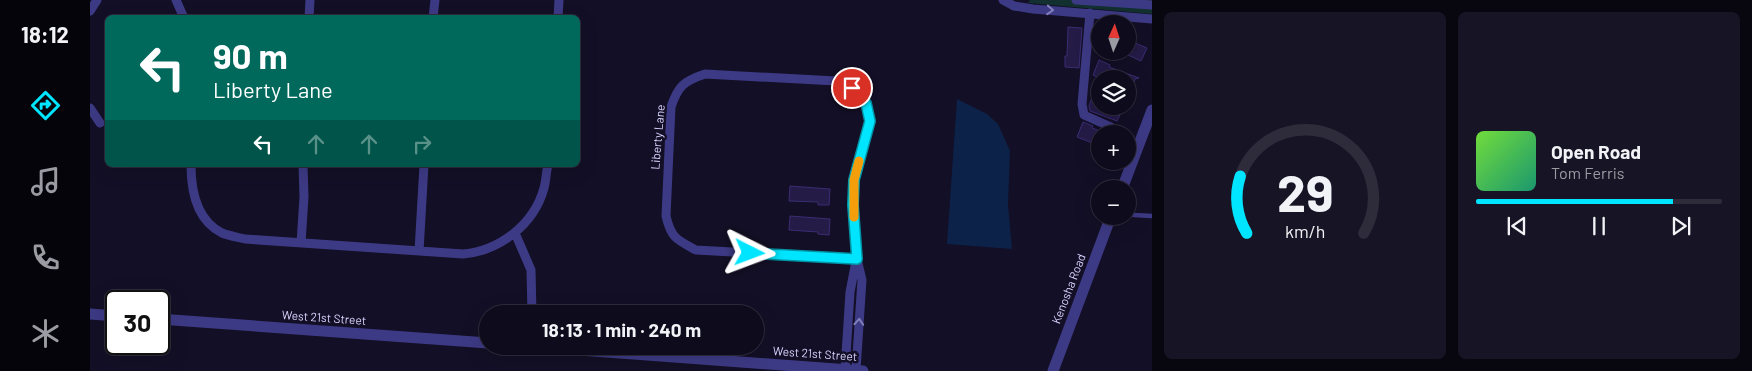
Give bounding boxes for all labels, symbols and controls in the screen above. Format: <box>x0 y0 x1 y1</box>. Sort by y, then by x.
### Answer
one-way arrow <box>1046 4 1054 15</box>
north arrow <box>1091 15 1136 60</box>
map controls <box>1091 15 1136 225</box>
text: 18:12 <box>21 21 69 47</box>
text: 90 m <box>213 34 288 76</box>
icon: left <box>130 35 195 100</box>
pin <box>831 67 873 109</box>
button: layers <box>1091 70 1136 115</box>
icon: arrive <box>838 74 866 102</box>
text: Liberty Lane <box>213 76 333 102</box>
icon: directions <box>28 88 63 123</box>
street label: Liberty Lane <box>647 104 667 170</box>
button: + <box>1091 125 1136 170</box>
icon: left <box>249 130 277 158</box>
icon: ahead <box>302 130 330 158</box>
icon: ahead <box>355 130 383 158</box>
icon: right <box>408 130 436 158</box>
text: Open Road <box>1551 140 1641 163</box>
text: 29 <box>1277 160 1333 222</box>
text: Tom Ferris <box>1551 163 1625 182</box>
icon: music <box>28 164 63 199</box>
button: − <box>1091 180 1136 225</box>
icon: previous <box>1503 212 1531 240</box>
icon: pause <box>1585 212 1613 240</box>
icon: next <box>1667 212 1695 240</box>
text: km/h <box>1285 220 1325 242</box>
position arrow <box>723 226 775 278</box>
icon: phone <box>28 240 63 275</box>
street label: Kenosha Road <box>1048 252 1088 326</box>
speed limit sign: 30 <box>105 290 170 355</box>
street label: West 21st Street <box>281 307 367 327</box>
icon: climate <box>28 316 63 351</box>
text: 18:13 · 1 min · 240 m <box>542 318 701 341</box>
one-way arrow <box>853 318 864 326</box>
street label: West 21st Street <box>772 343 858 363</box>

